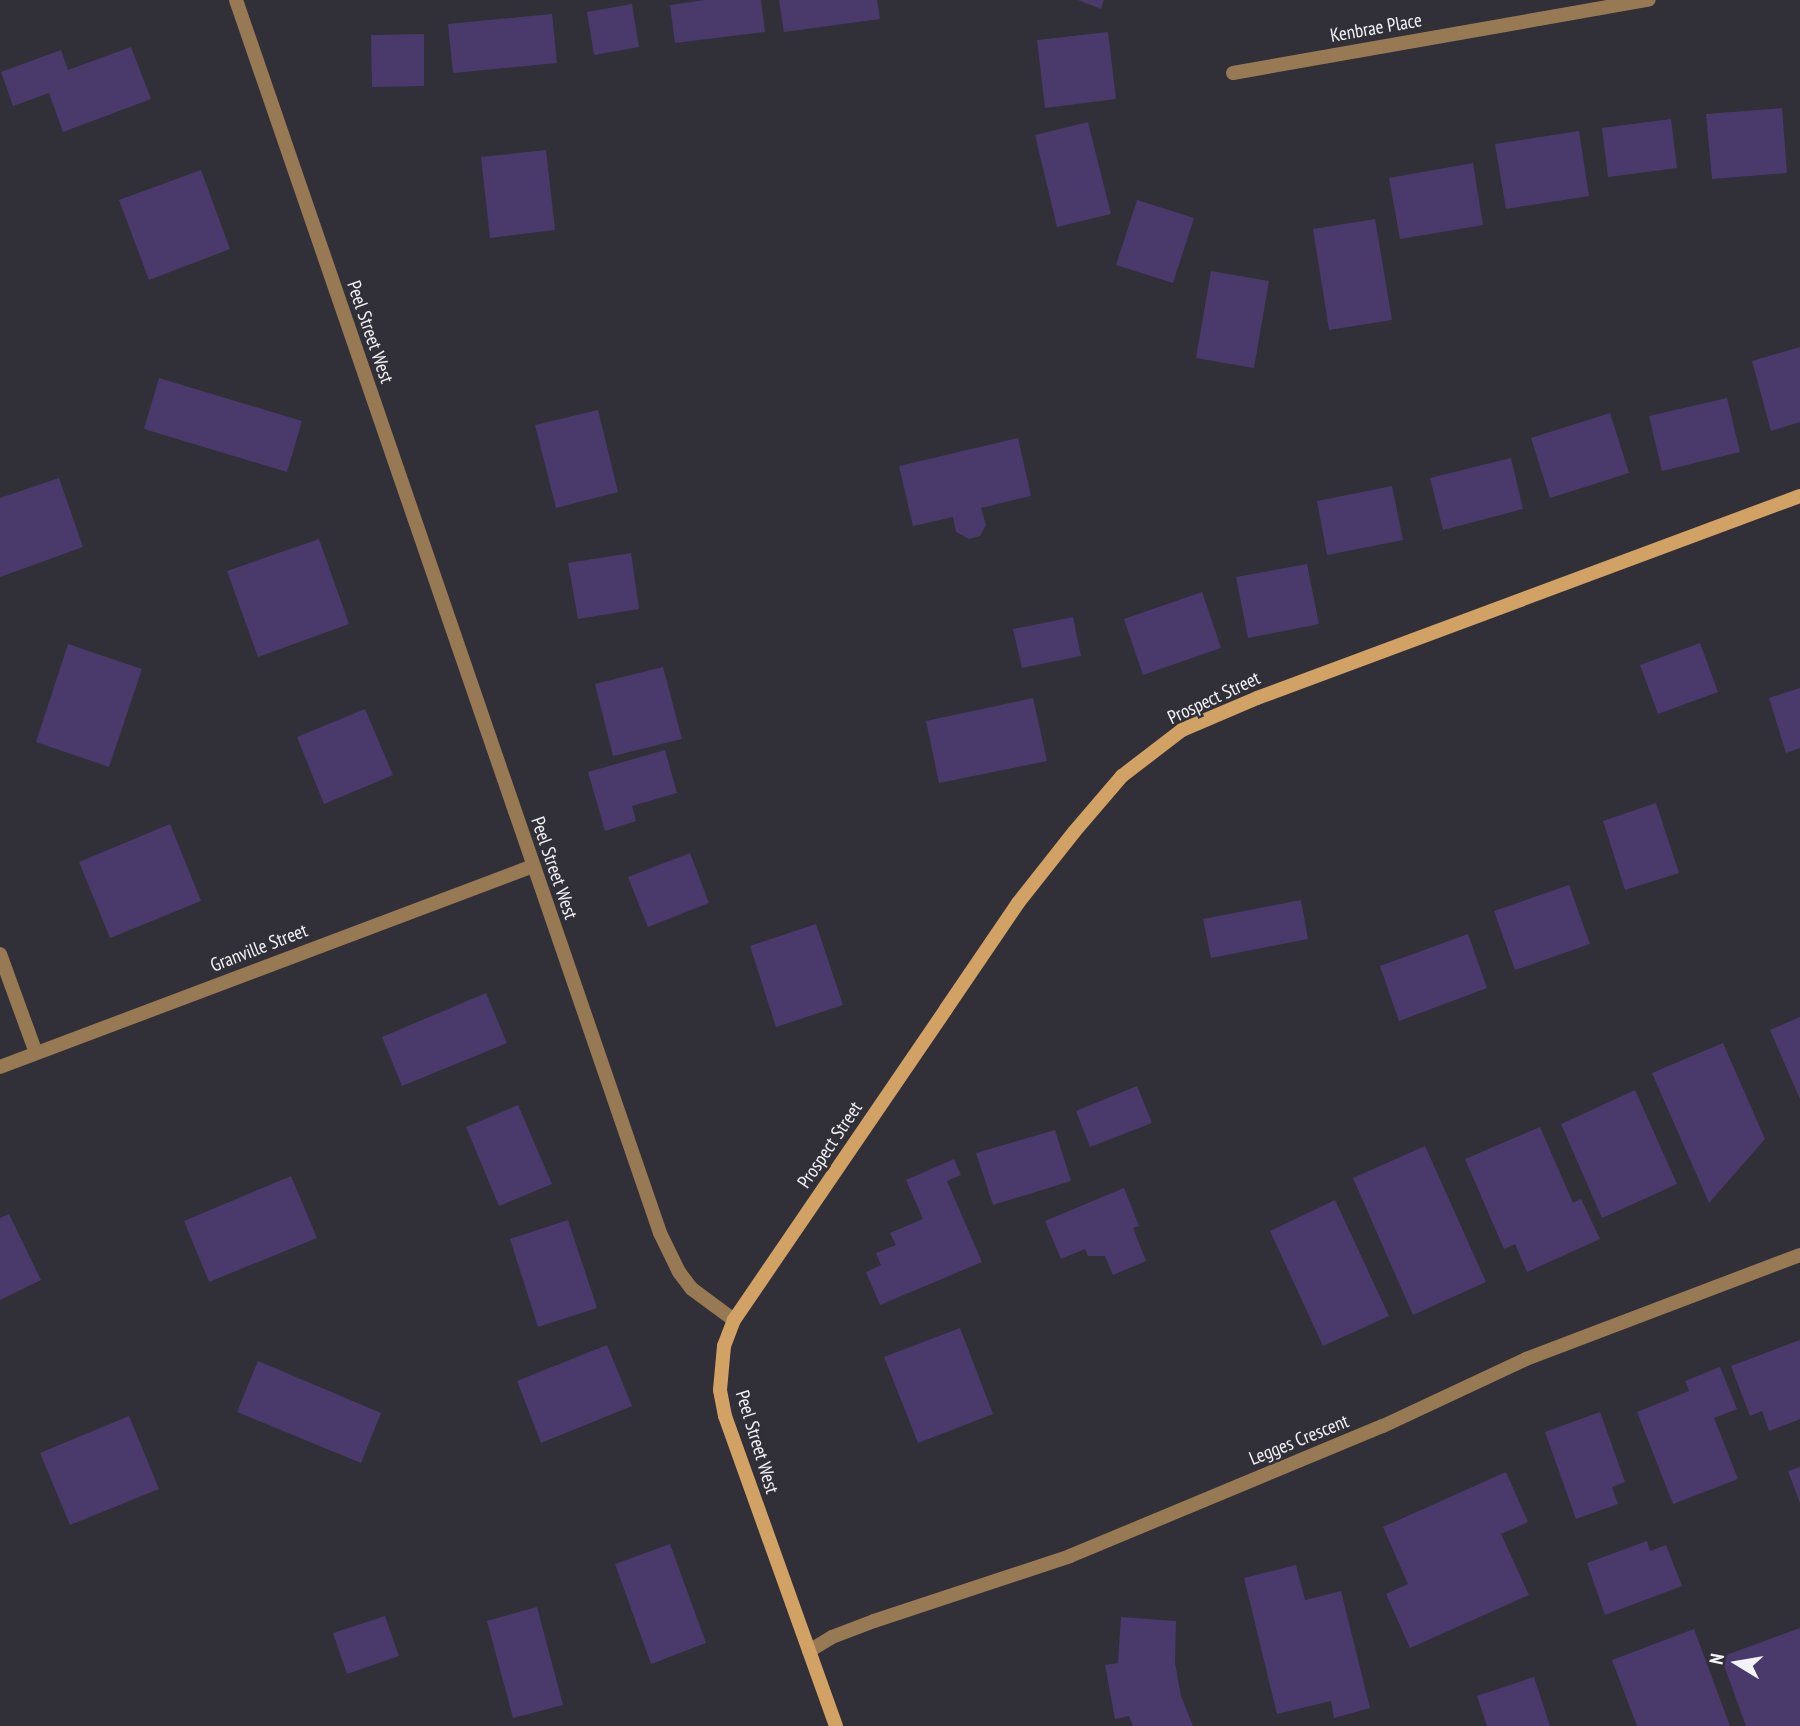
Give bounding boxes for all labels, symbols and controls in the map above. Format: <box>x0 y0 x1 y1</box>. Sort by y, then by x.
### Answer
street label: Kenbrae Place <box>1328 9 1424 47</box>
street label: Peel Street West <box>342 278 398 386</box>
street label: Prospect Street <box>1164 667 1264 729</box>
street label: Peel Street West <box>526 814 582 922</box>
street label: Granville Street <box>207 919 311 977</box>
street label: Prospect Street <box>793 1098 867 1192</box>
street label: Peel Street West <box>730 1388 784 1496</box>
street label: Legges Crescent <box>1246 1410 1352 1470</box>
north arrow <box>1702 1628 1772 1698</box>
text: N <box>1704 1652 1729 1666</box>

